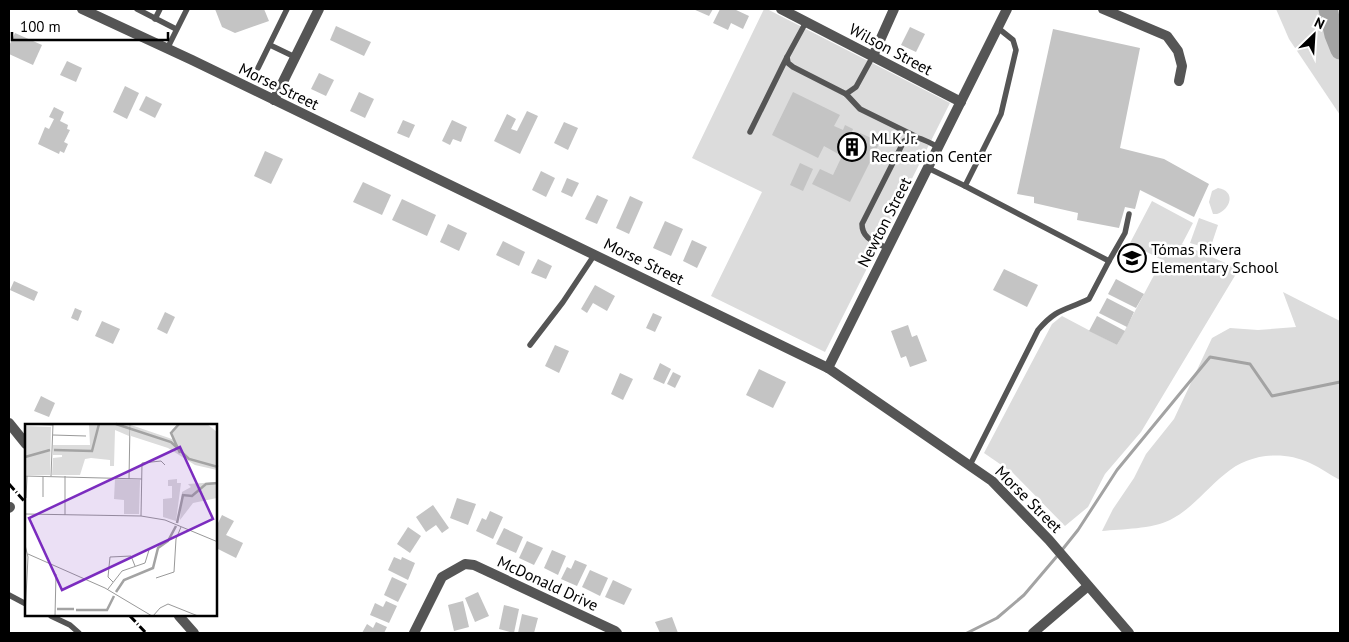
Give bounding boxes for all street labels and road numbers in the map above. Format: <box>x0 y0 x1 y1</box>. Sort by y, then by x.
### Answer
street label: Wilson Street <box>846 19 937 80</box>
street label: Morse Street <box>236 58 323 114</box>
street label: Newton Street <box>853 173 915 270</box>
street label: Morse Street <box>601 233 688 289</box>
street label: Morse Street <box>991 461 1067 537</box>
street label: McDonald Drive <box>494 551 602 615</box>

